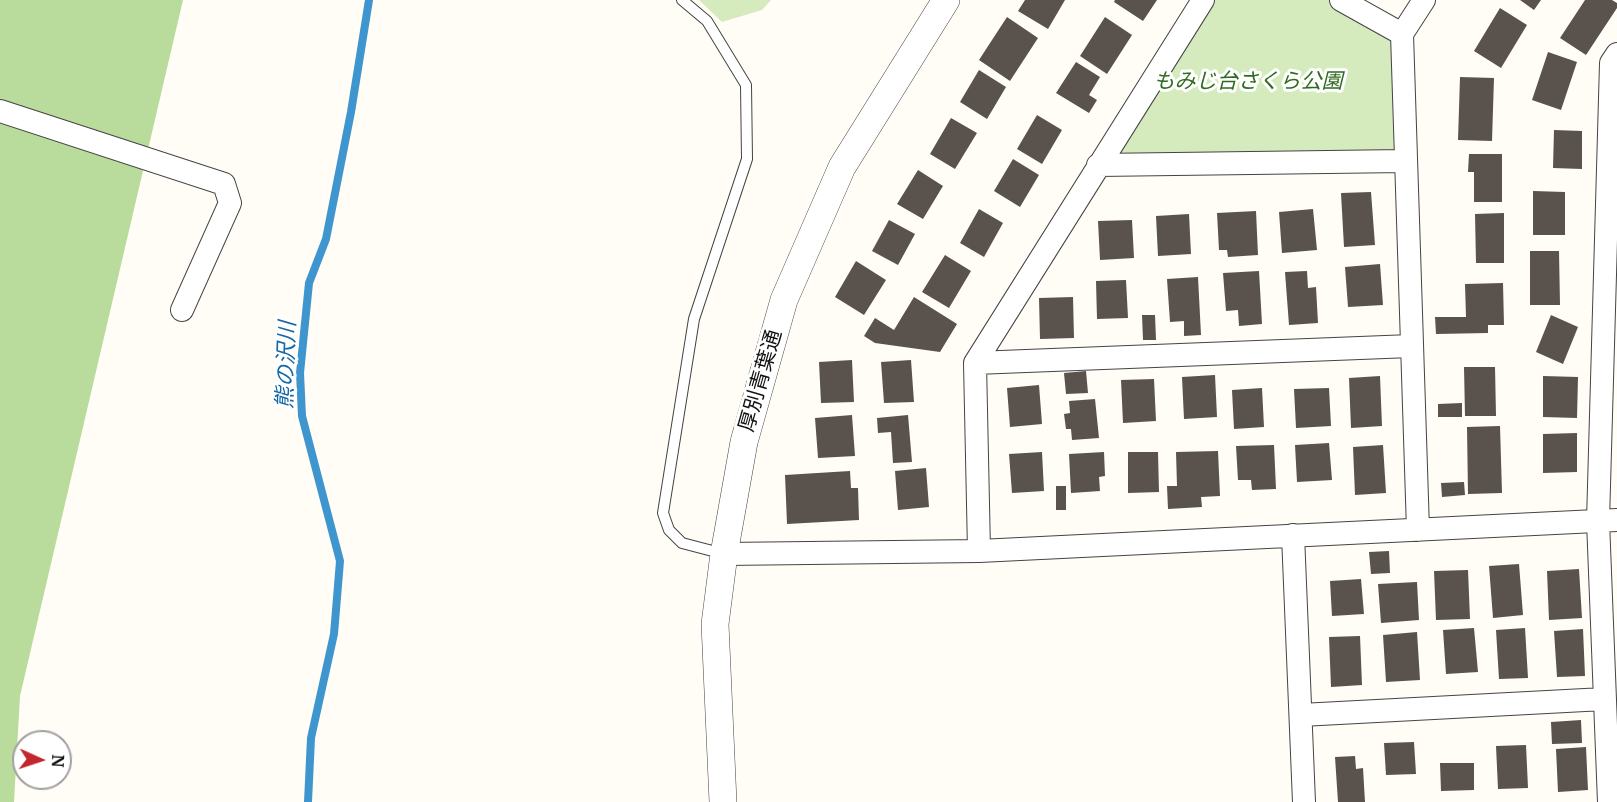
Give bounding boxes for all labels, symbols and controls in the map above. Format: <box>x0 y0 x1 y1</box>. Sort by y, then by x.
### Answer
park label: もみじ台さくら公園 <box>1154 69 1342 95</box>
water label: 熊の沢川 <box>272 321 302 409</box>
street label: 厚別青葉通 <box>734 327 788 435</box>
north arrow <box>12 730 72 790</box>
text: N <box>48 754 68 768</box>

